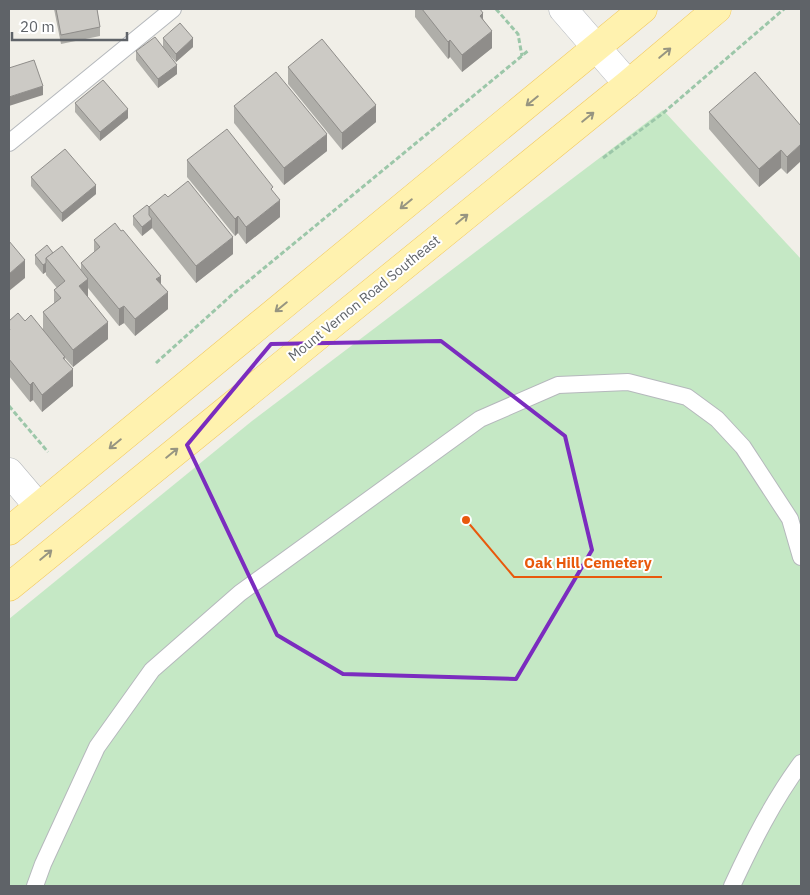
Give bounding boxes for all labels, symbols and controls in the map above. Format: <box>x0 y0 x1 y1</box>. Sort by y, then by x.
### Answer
scale bar <box>12 10 128 42</box>
text: 20 m <box>20 17 55 36</box>
one-way arrow <box>659 47 672 59</box>
one-way arrow <box>526 95 539 106</box>
one-way arrow <box>582 111 595 122</box>
one-way arrow <box>400 199 413 210</box>
one-way arrow <box>455 213 468 224</box>
street label: Mount Vernon Road Southeast <box>284 231 444 365</box>
one-way arrow <box>274 302 287 313</box>
one-way arrow <box>108 438 121 449</box>
one-way arrow <box>166 448 179 459</box>
callout: Oak Hill Cemetery <box>514 547 662 577</box>
one-way arrow <box>39 550 52 561</box>
text: Oak Hill Cemetery <box>524 553 652 572</box>

